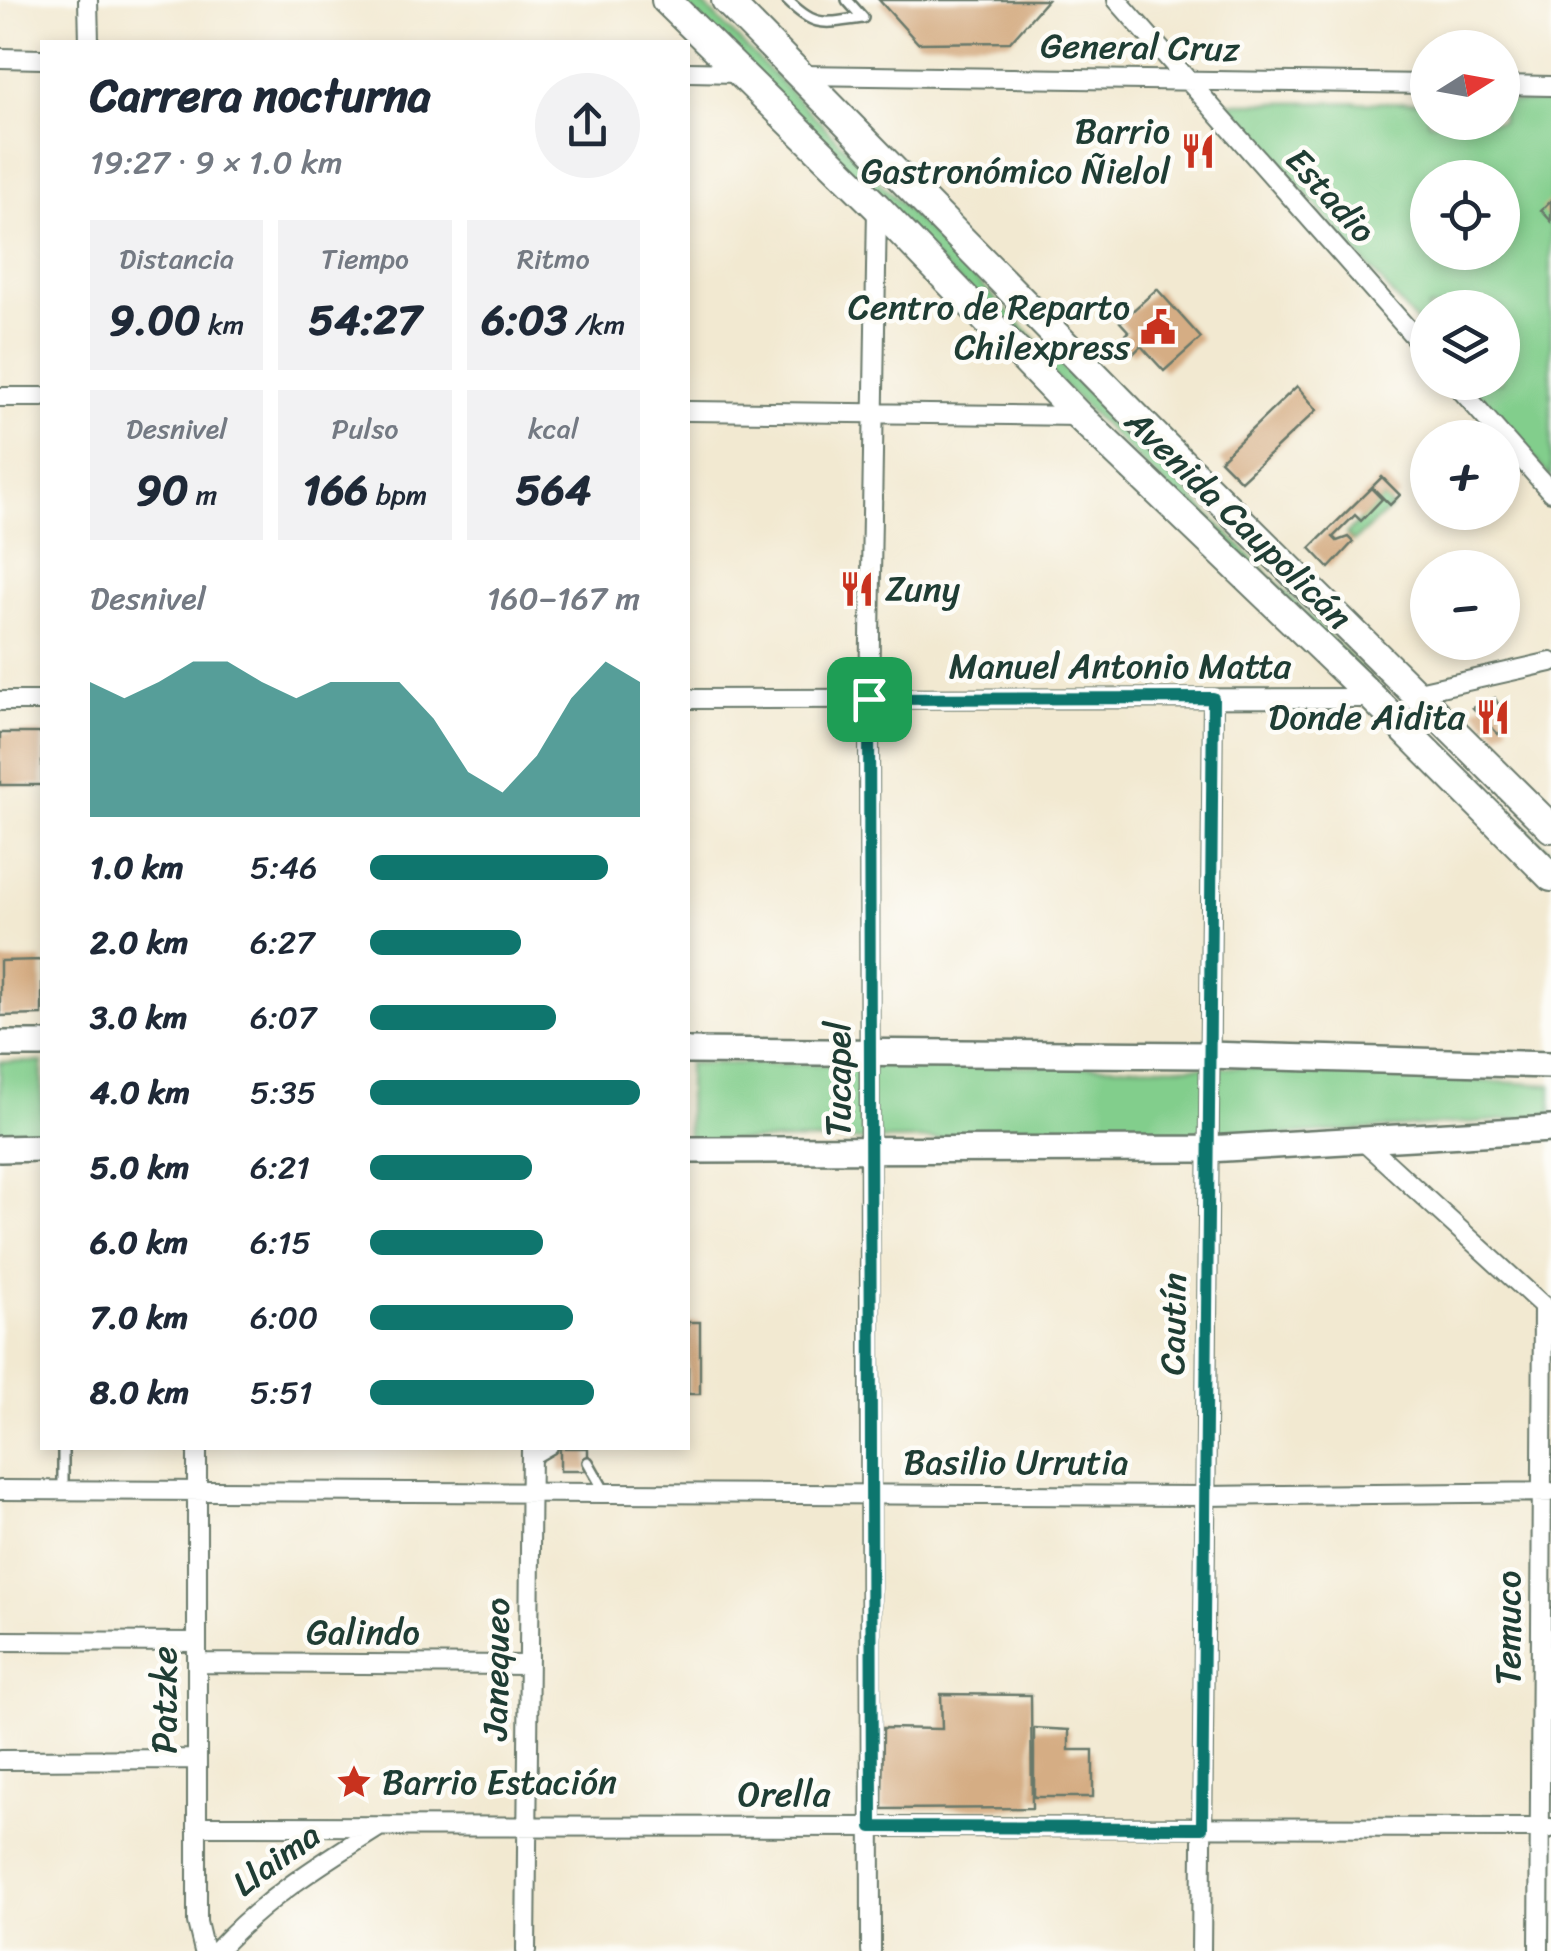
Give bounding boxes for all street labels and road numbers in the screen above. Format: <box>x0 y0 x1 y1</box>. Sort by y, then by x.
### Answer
street label: General Cruz <box>1040 14 1242 80</box>
street label: Estadio <box>1270 132 1392 258</box>
street label: Avenida Caupolicán <box>1109 392 1368 645</box>
street label: Manuel Antonio Matta <box>949 635 1292 697</box>
street label: Tucapel <box>807 1020 869 1137</box>
street label: Cautín <box>1141 1272 1205 1376</box>
street label: Basilio Urrutia <box>903 1431 1129 1493</box>
street label: Temuco <box>1477 1571 1539 1685</box>
street label: Janequeo <box>464 1597 528 1742</box>
street label: Galindo <box>306 1601 420 1663</box>
street label: Patzke <box>133 1646 195 1754</box>
street label: Orella <box>738 1763 831 1825</box>
street label: Llaima <box>218 1805 334 1913</box>

